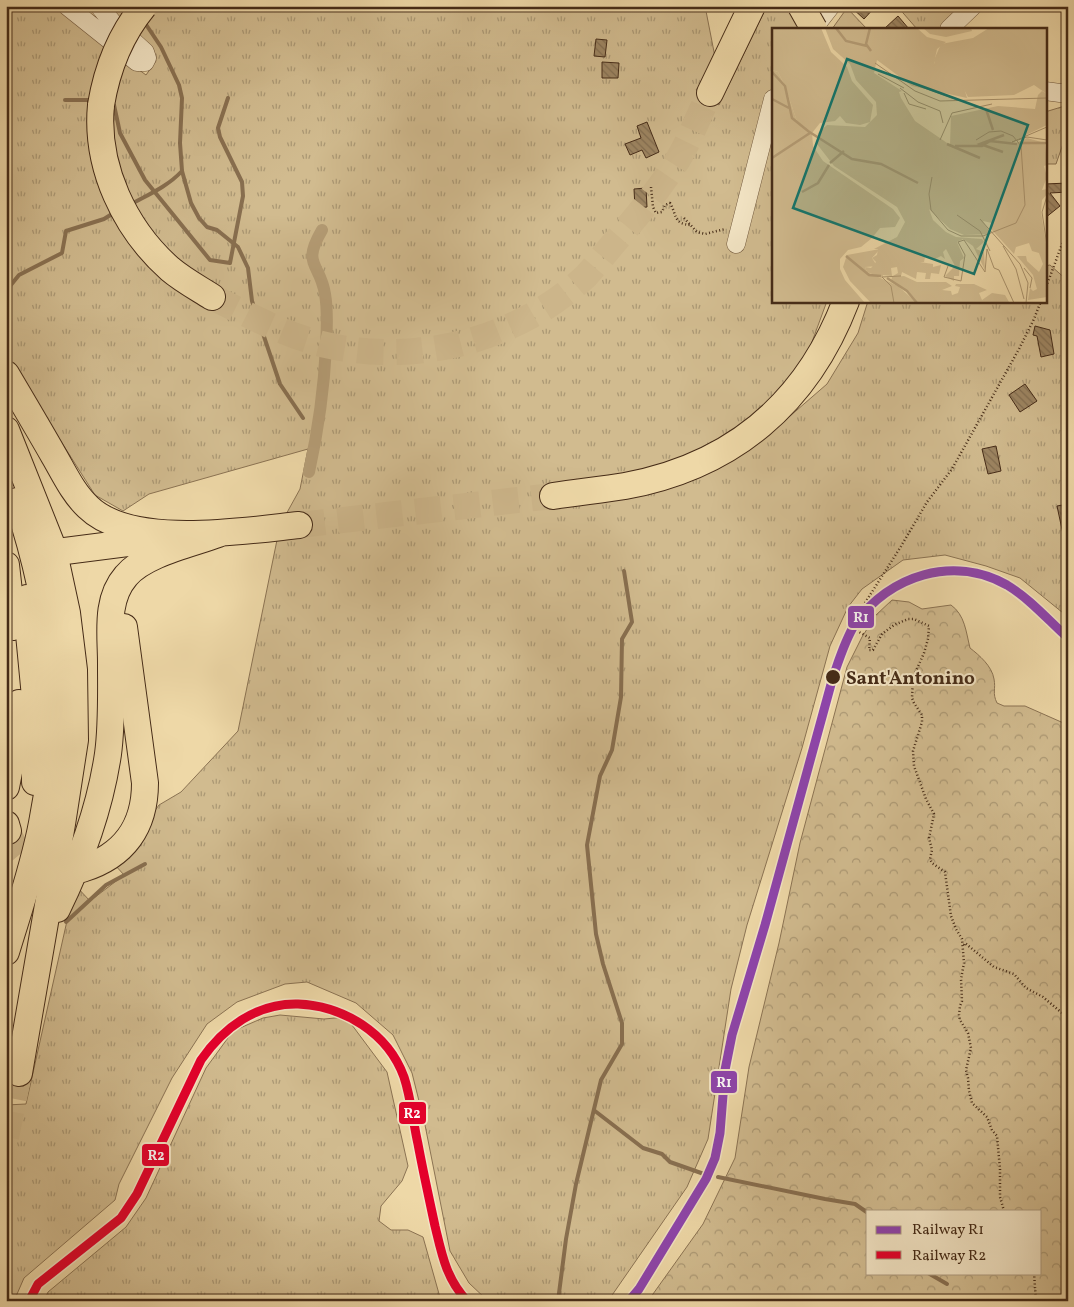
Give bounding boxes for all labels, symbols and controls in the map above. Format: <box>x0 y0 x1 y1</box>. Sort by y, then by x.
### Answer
inset map <box>772 28 1046 302</box>
line badge: R1 <box>847 605 875 629</box>
text: R1 <box>853 609 869 628</box>
place label: Sant'Antonino <box>846 666 975 692</box>
marker: Sant'Antonino <box>824 668 842 686</box>
line badge: R1 <box>710 1070 738 1094</box>
text: R1 <box>716 1074 732 1093</box>
line badge: R2 <box>398 1101 427 1125</box>
text: R2 <box>403 1105 421 1124</box>
line badge: R2 <box>141 1143 170 1167</box>
text: R2 <box>147 1147 165 1166</box>
legend <box>866 1210 1042 1274</box>
text: Railway R1 <box>912 1220 984 1241</box>
text: Railway R2 <box>912 1246 986 1267</box>

